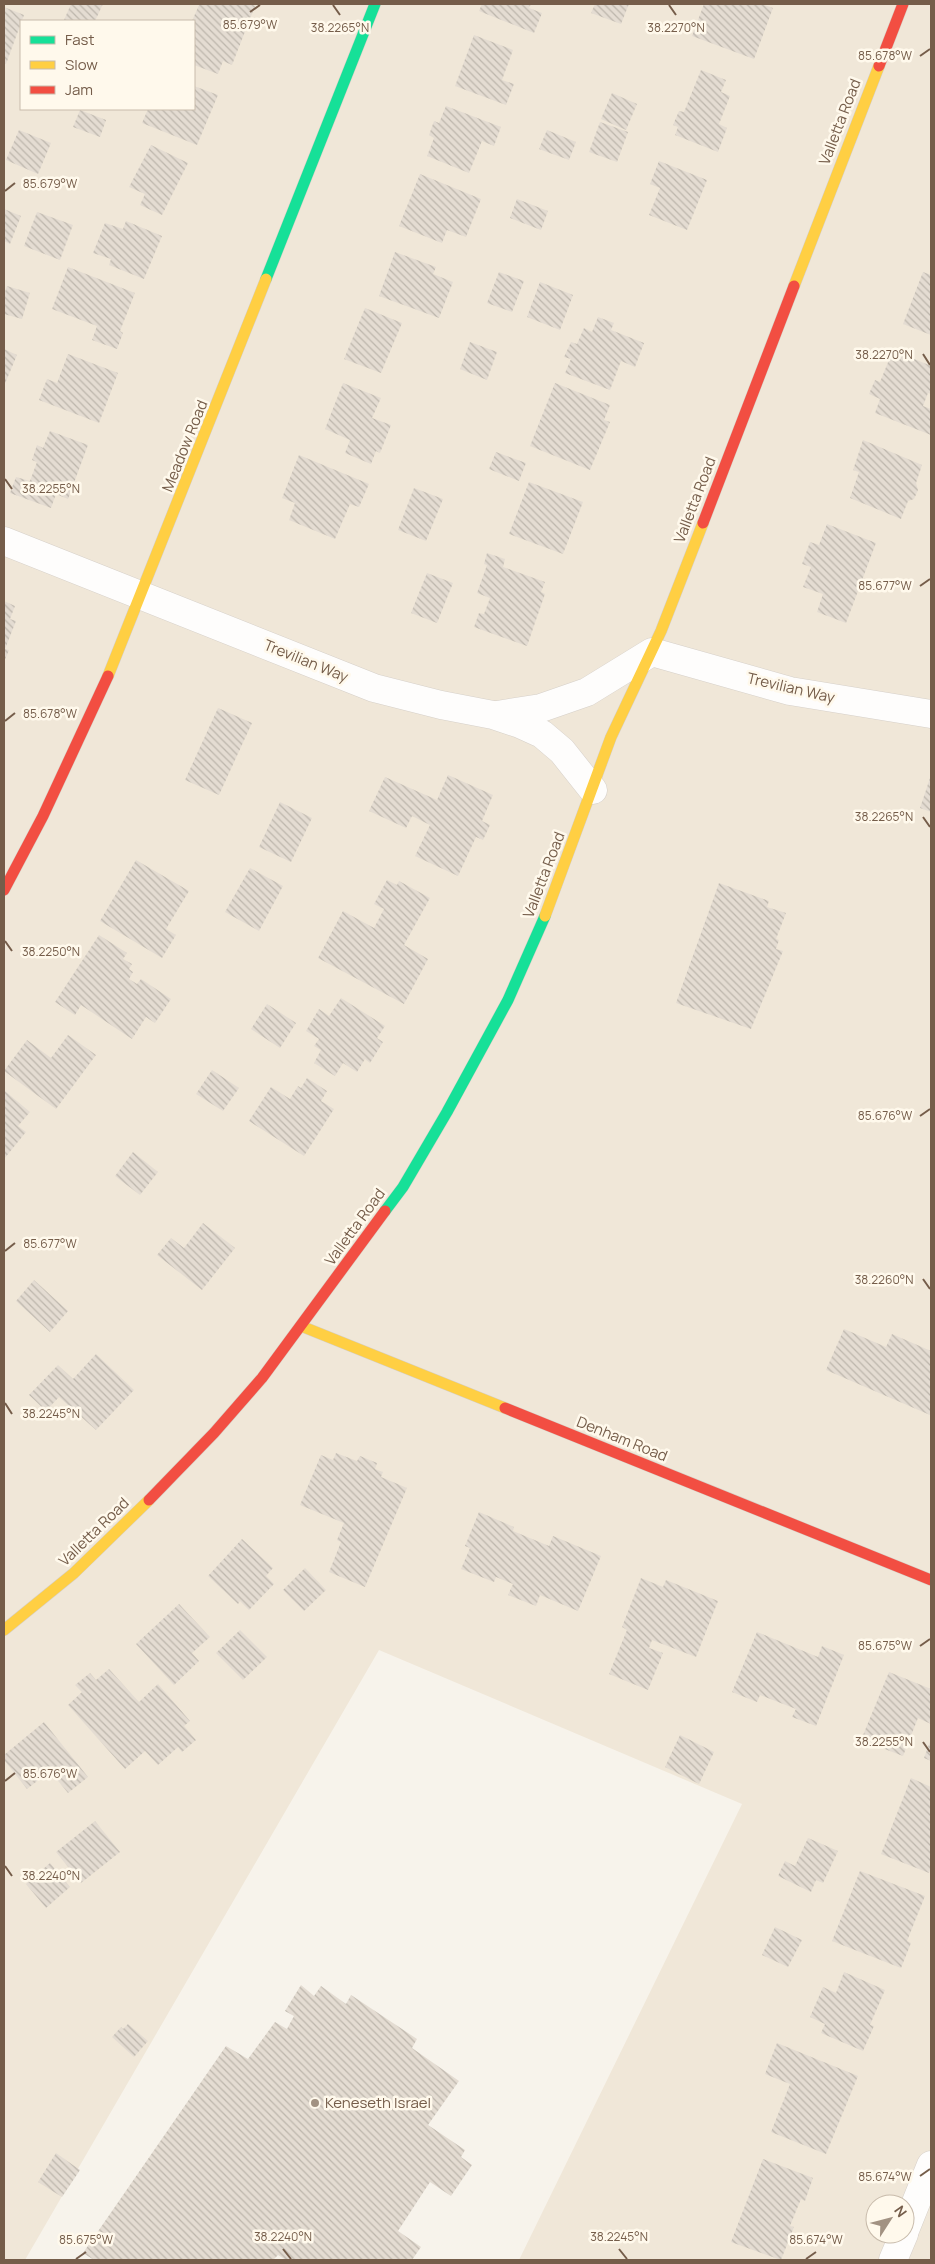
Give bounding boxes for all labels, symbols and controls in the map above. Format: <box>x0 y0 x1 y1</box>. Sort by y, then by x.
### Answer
text: 85.679°W <box>223 16 278 33</box>
text: 38.2265°N <box>311 19 369 36</box>
text: 38.2270°N <box>647 19 705 36</box>
legend <box>20 20 195 110</box>
text: Fast <box>65 29 94 50</box>
text: 85.678°W <box>858 47 913 64</box>
text: Slow <box>65 54 98 75</box>
street label: Valletta Road <box>814 76 866 168</box>
text: Jam <box>65 79 93 100</box>
text: 85.679°W <box>23 175 78 192</box>
text: 38.2270°N <box>855 346 913 363</box>
street label: Meadow Road <box>157 397 212 495</box>
street label: Valletta Road <box>669 454 721 546</box>
text: 38.2255°N <box>22 480 80 497</box>
text: 85.677°W <box>858 577 912 594</box>
street label: Trevilian Way <box>261 634 352 687</box>
street label: Trevilian Way <box>745 667 837 708</box>
text: 85.678°W <box>23 705 78 722</box>
text: 38.2265°N <box>855 808 913 825</box>
street label: Valletta Road <box>518 829 570 921</box>
text: 38.2250°N <box>22 943 80 960</box>
text: 85.676°W <box>858 1107 913 1124</box>
street label: Valletta Road <box>320 1184 390 1269</box>
text: 85.677°W <box>23 1235 77 1252</box>
text: 38.2260°N <box>855 1271 913 1288</box>
text: 38.2245°N <box>22 1405 80 1422</box>
street label: Denham Road <box>574 1411 671 1466</box>
street label: Valletta Road <box>54 1493 133 1571</box>
text: 85.675°W <box>858 1637 913 1654</box>
text: 38.2255°N <box>855 1733 913 1750</box>
text: 85.676°W <box>23 1765 78 1782</box>
text: 38.2240°N <box>22 1867 80 1884</box>
place label: Keneseth Israel <box>325 2092 431 2113</box>
marker: Keneseth Israel <box>309 2097 321 2109</box>
text: 85.674°W <box>858 2168 913 2185</box>
north arrow <box>865 2194 915 2244</box>
text: N <box>890 2201 912 2221</box>
text: 38.2240°N <box>254 2228 312 2245</box>
text: 38.2245°N <box>590 2228 648 2245</box>
text: 85.675°W <box>59 2231 114 2248</box>
text: 85.674°W <box>789 2231 844 2248</box>

